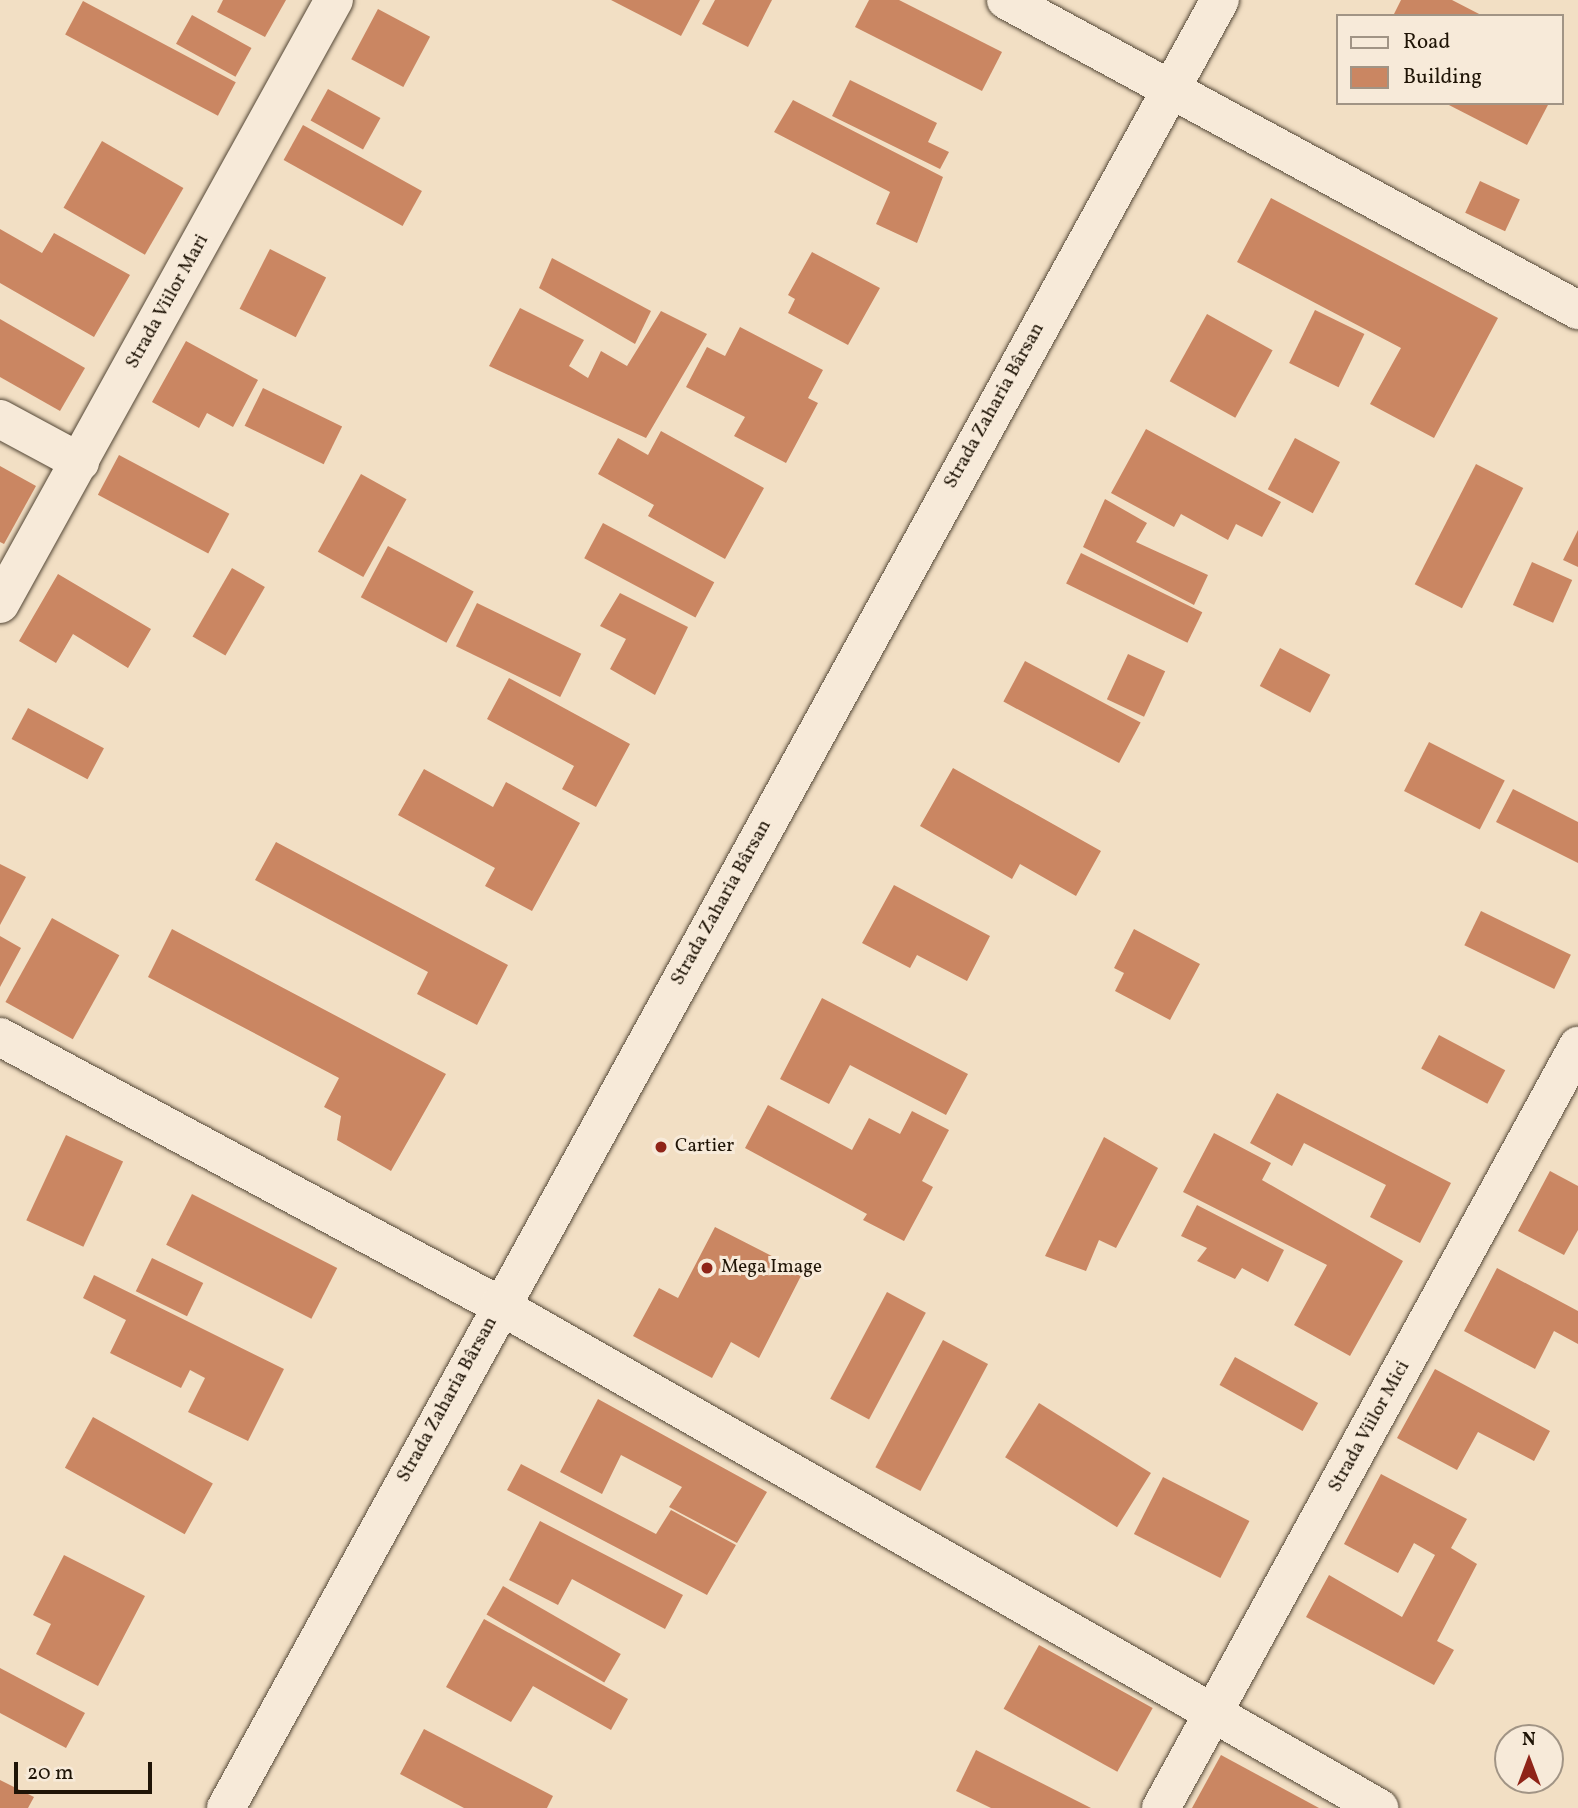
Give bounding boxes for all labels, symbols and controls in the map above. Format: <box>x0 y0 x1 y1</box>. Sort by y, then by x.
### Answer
legend <box>1336 14 1564 105</box>
text: Road <box>1403 28 1450 57</box>
text: Building <box>1403 63 1482 92</box>
street label: Strada Viilor Mari <box>122 231 214 373</box>
street label: Strada Zaharia Bârsan <box>940 319 1050 493</box>
street label: Strada Zaharia Bârsan <box>667 816 777 990</box>
place label: Cartier <box>675 1136 734 1158</box>
marker: Cartier <box>653 1139 669 1155</box>
place label: Mega Image <box>721 1257 822 1279</box>
marker: Mega Image <box>699 1260 715 1276</box>
street label: Strada Zaharia Bârsan <box>393 1313 503 1487</box>
street label: Strada Viilor Mici <box>1324 1357 1416 1497</box>
north arrow <box>1494 1724 1564 1794</box>
text: N <box>1522 1727 1536 1753</box>
scale bar <box>18 1748 156 1792</box>
text: 20 m <box>27 1759 73 1788</box>

